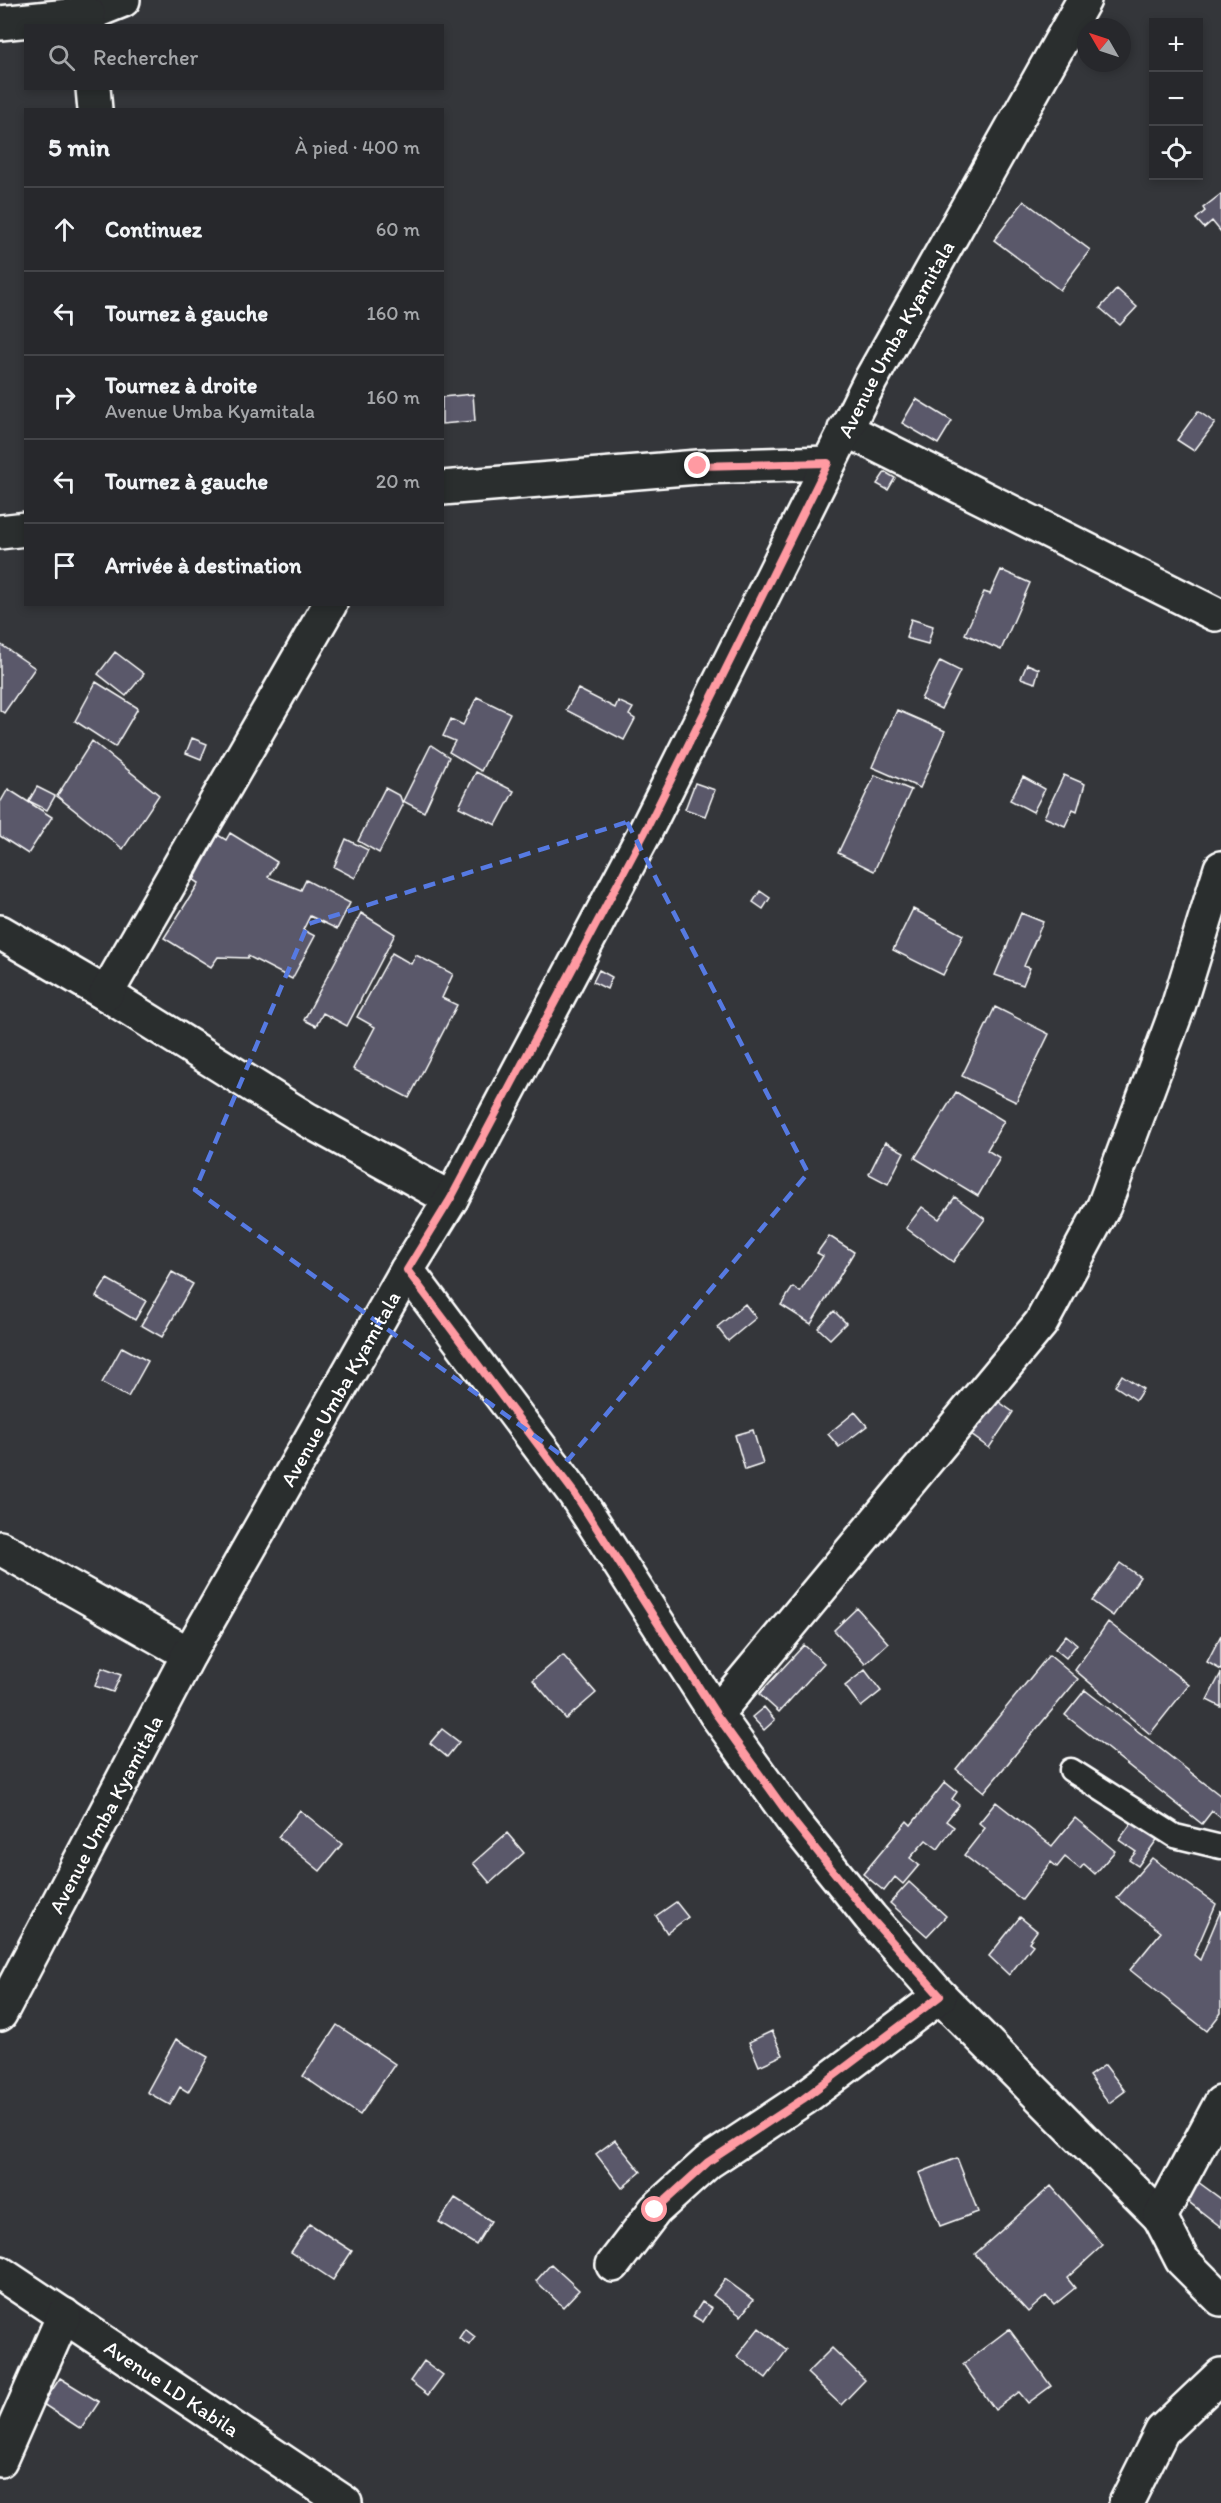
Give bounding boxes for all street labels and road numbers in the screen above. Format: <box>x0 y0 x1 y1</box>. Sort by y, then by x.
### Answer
street label: Avenue Umba Kyamitala <box>832 236 959 441</box>
street label: Avenue Umba Kyamitala <box>274 1286 405 1490</box>
street label: Avenue Umba Kyamitala <box>43 1710 167 1917</box>
street label: Avenue LD Kabila <box>100 2334 244 2442</box>

